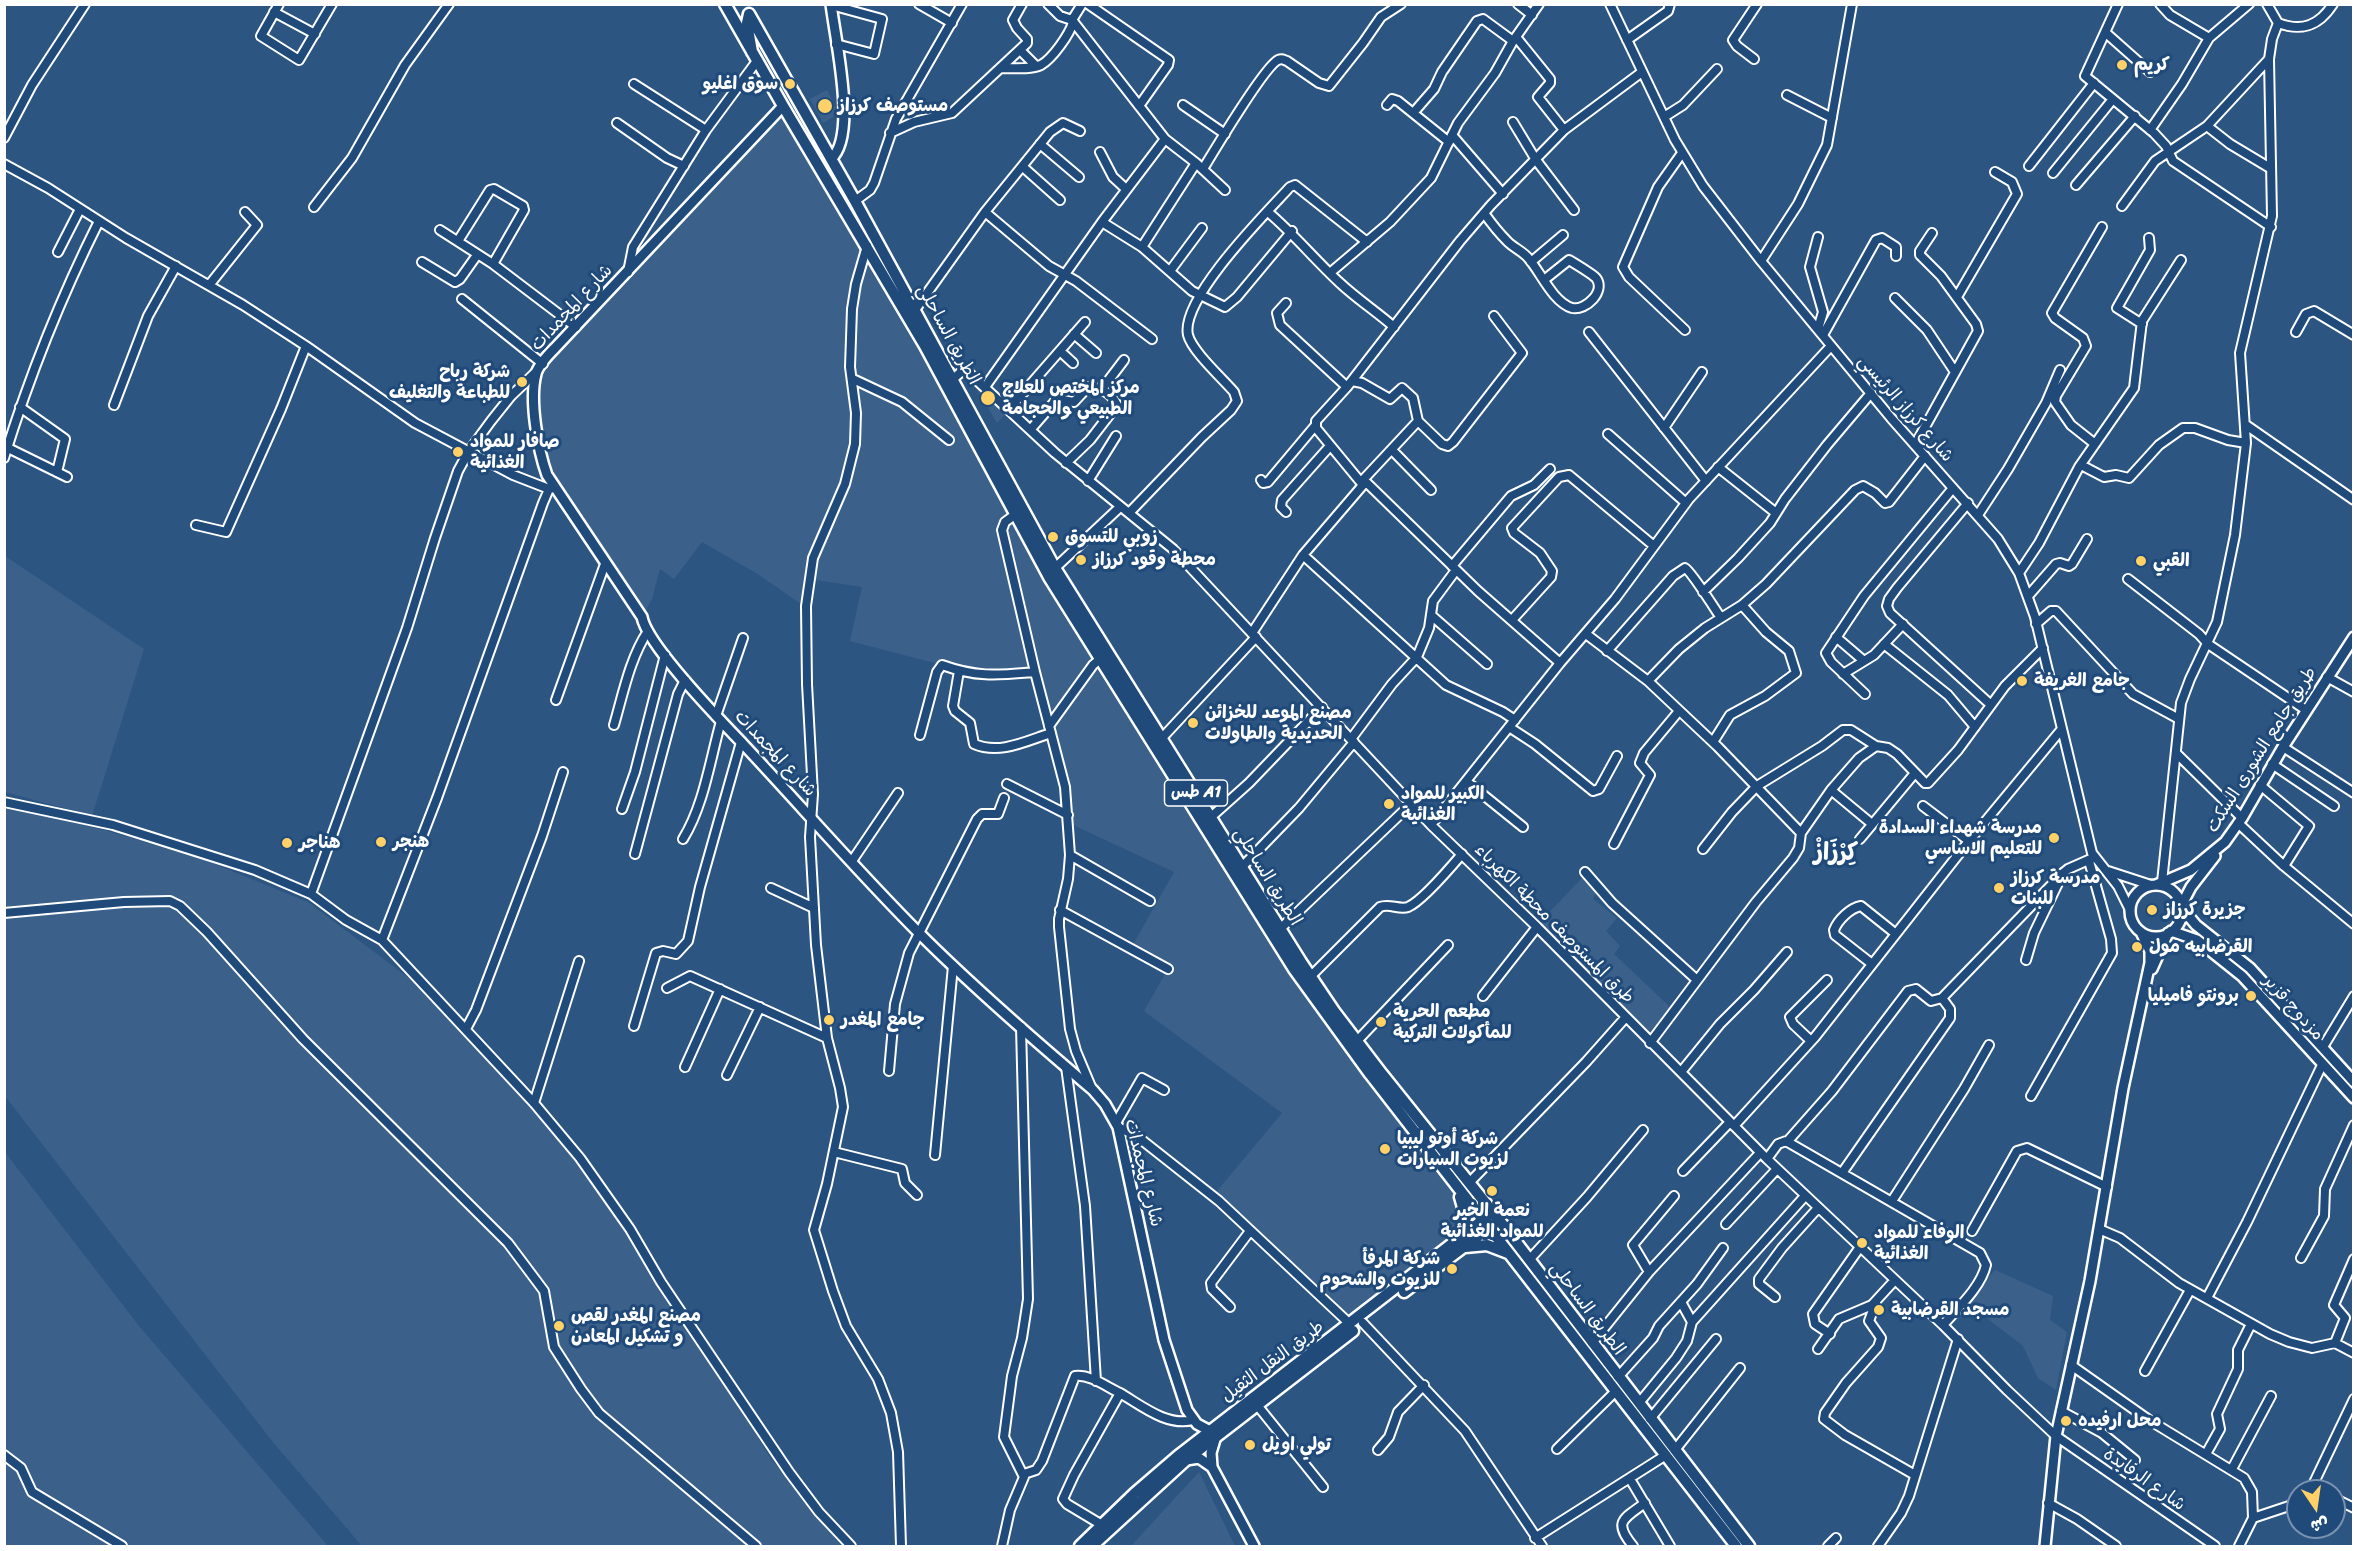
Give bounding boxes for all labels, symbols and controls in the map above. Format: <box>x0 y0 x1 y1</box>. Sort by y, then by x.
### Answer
place label: كريم <box>2134 54 2170 76</box>
marker: كريم <box>2115 58 2129 72</box>
place label: سوق اغليو <box>702 73 778 95</box>
marker: سوق اغليو <box>783 77 797 91</box>
place label: مستوصف كرزاز <box>838 95 948 117</box>
marker: مستوصف كرزاز <box>816 97 834 115</box>
street label: شارع المجمدات <box>526 260 618 356</box>
street label: الطريق الساحلي <box>912 281 984 389</box>
street label: شارع كرزاز الرئيسي <box>1853 351 1957 467</box>
place label: شركة رباح للطباعة والتغليف <box>389 361 510 404</box>
marker: شركة رباح للطباعة والتغليف <box>515 375 529 389</box>
place label: مركز المختص للعلاج الطبيعي والحجامة <box>1002 377 1140 420</box>
marker: مركز المختص للعلاج الطبيعي والحجامة <box>979 389 997 407</box>
place label: صافار للمواد الغذائية <box>470 431 560 474</box>
marker: صافار للمواد الغذائية <box>451 445 465 459</box>
place label: زوبي للتسوق <box>1065 526 1158 548</box>
marker: زوبي للتسوق <box>1046 530 1060 544</box>
place label: محطة وقود كرزاز <box>1093 549 1216 571</box>
place label: القبي <box>2153 550 2190 572</box>
marker: محطة وقود كرزاز <box>1074 553 1088 567</box>
marker: القبي <box>2134 554 2148 568</box>
street label: طريق جامع الشورى السكت <box>2202 663 2322 837</box>
place label: جامع الغريفة <box>2034 670 2130 692</box>
marker: جامع الغريفة <box>2015 674 2029 688</box>
place label: مصنع الموعد للخزائن الحديدية والطاولات <box>1205 702 1352 744</box>
street label: شارع المجمدات <box>729 706 821 802</box>
marker: مصنع الموعد للخزائن الحديدية والطاولات <box>1186 716 1200 730</box>
road number: طس A1 <box>1164 780 1228 806</box>
place label: الكبير للمواد الغذائية <box>1401 783 1484 826</box>
marker: الكبير للمواد الغذائية <box>1382 797 1396 811</box>
place label: مدرسة شهداء السدادة للتعليم الاساسي <box>1879 817 2042 860</box>
street label: الطريق الساحلي <box>1228 824 1306 930</box>
place label: هنجر <box>393 831 429 853</box>
marker: مدرسة شهداء السدادة للتعليم الاساسي <box>2047 831 2061 845</box>
place label: هناجر <box>299 832 340 854</box>
marker: هنجر <box>374 835 388 849</box>
marker: هناجر <box>280 836 294 850</box>
street label: طرق المستوصف محطة الكهرباء <box>1470 840 1638 1008</box>
district label: كِرْزَازْ <box>1814 840 1858 868</box>
place label: مدرسة كرزاز للبنات <box>2011 867 2100 910</box>
marker: مدرسة كرزاز للبنات <box>1992 881 2006 895</box>
place label: جزيرة كرزاز <box>2164 899 2246 921</box>
marker: جزيرة كرزاز <box>2145 903 2159 917</box>
place label: القرضابيه مول <box>2149 936 2252 958</box>
marker: القرضابيه مول <box>2130 940 2144 954</box>
street label: مزدوج قزير <box>2258 971 2328 1045</box>
place label: برونتو فاميليا <box>2148 985 2239 1007</box>
marker: برونتو فاميليا <box>2244 989 2258 1003</box>
place label: مطعم الحرية للمأكولات التركية <box>1393 1001 1512 1044</box>
place label: جامع المغدر <box>841 1009 925 1031</box>
marker: جامع المغدر <box>822 1013 836 1027</box>
marker: مطعم الحرية للمأكولات التركية <box>1374 1015 1388 1029</box>
street label: شارع المجمدات <box>1119 1117 1167 1229</box>
place label: شركة أوتو ليبيا لزيوت السيارات <box>1397 1128 1508 1170</box>
marker: شركة أوتو ليبيا لزيوت السيارات <box>1378 1142 1392 1156</box>
marker: نعمة الخير للمواد الغذائية <box>1485 1184 1499 1198</box>
place label: نعمة الخير للمواد الغذائية <box>1440 1200 1544 1242</box>
place label: الوفاء للمواد الغذائية <box>1874 1222 1964 1264</box>
marker: الوفاء للمواد الغذائية <box>1855 1236 1869 1250</box>
place label: شركة المرفأ للزيوت والشحوم <box>1320 1248 1440 1290</box>
street label: الطريق الساحلي <box>1545 1258 1629 1360</box>
marker: شركة المرفأ للزيوت والشحوم <box>1445 1262 1459 1276</box>
place label: مسجد القرضابية <box>1891 1299 2009 1321</box>
marker: مسجد القرضابية <box>1872 1303 1886 1317</box>
place label: مصنع المغدر لقص و تشكيل المعادن <box>571 1305 701 1348</box>
street label: طريق النقل الثقيل <box>1217 1316 1329 1408</box>
marker: مصنع المغدر لقص و تشكيل المعادن <box>552 1319 566 1333</box>
place label: محل ارفيده <box>2078 1410 2162 1432</box>
marker: محل ارفيده <box>2059 1414 2073 1428</box>
place label: تولي اويل <box>1262 1434 1331 1456</box>
marker: تولي اويل <box>1243 1438 1257 1452</box>
street label: شارع الرفايدة <box>2099 1444 2189 1516</box>
north arrow <box>2286 1479 2346 1539</box>
text: ش <box>2308 1509 2332 1541</box>

